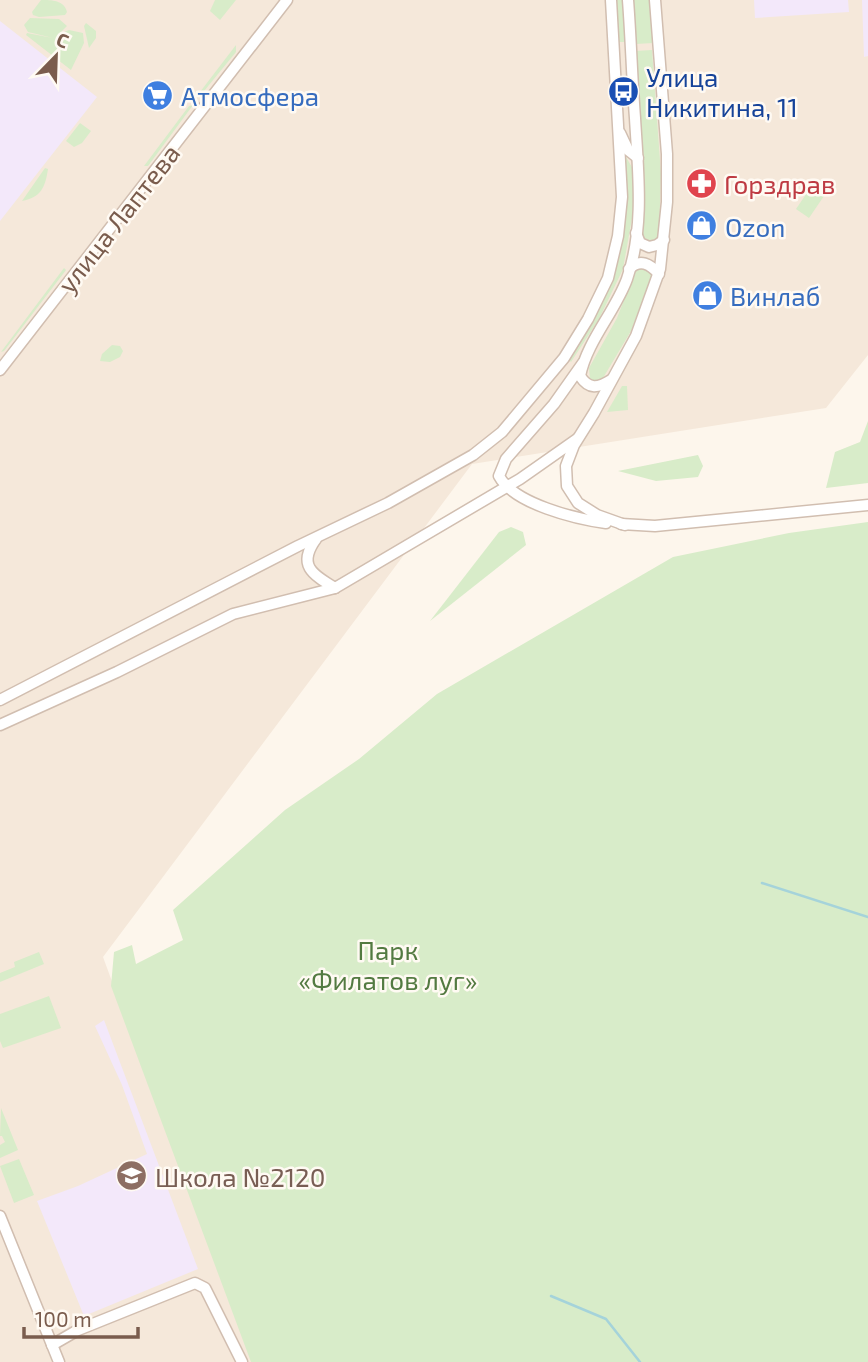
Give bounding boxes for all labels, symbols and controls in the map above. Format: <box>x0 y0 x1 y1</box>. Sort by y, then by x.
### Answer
north arrow <box>21 21 91 91</box>
text: С <box>53 27 72 53</box>
place label: Улица Никитина, 11 <box>646 61 798 122</box>
bus stop icon: Улица Никитина, 11 <box>606 74 640 108</box>
supermarket icon: Атмосфера <box>141 78 175 112</box>
place label: Атмосфера <box>181 80 319 111</box>
street label: улица Лаптева <box>50 138 186 299</box>
pharmacy icon: Горздрав <box>684 166 718 200</box>
place label: Горздрав <box>724 168 835 199</box>
shop icon: Ozon <box>685 209 719 243</box>
place label: Ozon <box>725 211 785 242</box>
shop icon: Винлаб <box>690 278 724 312</box>
place label: Винлаб <box>730 280 820 311</box>
park label: Парк «Филатов луг» <box>299 934 477 996</box>
school or university icon: Школа №2120 <box>115 1159 149 1193</box>
place label: Школа №2120 <box>155 1161 325 1192</box>
scale bar <box>24 1296 138 1340</box>
text: 100 m <box>35 1306 92 1331</box>

